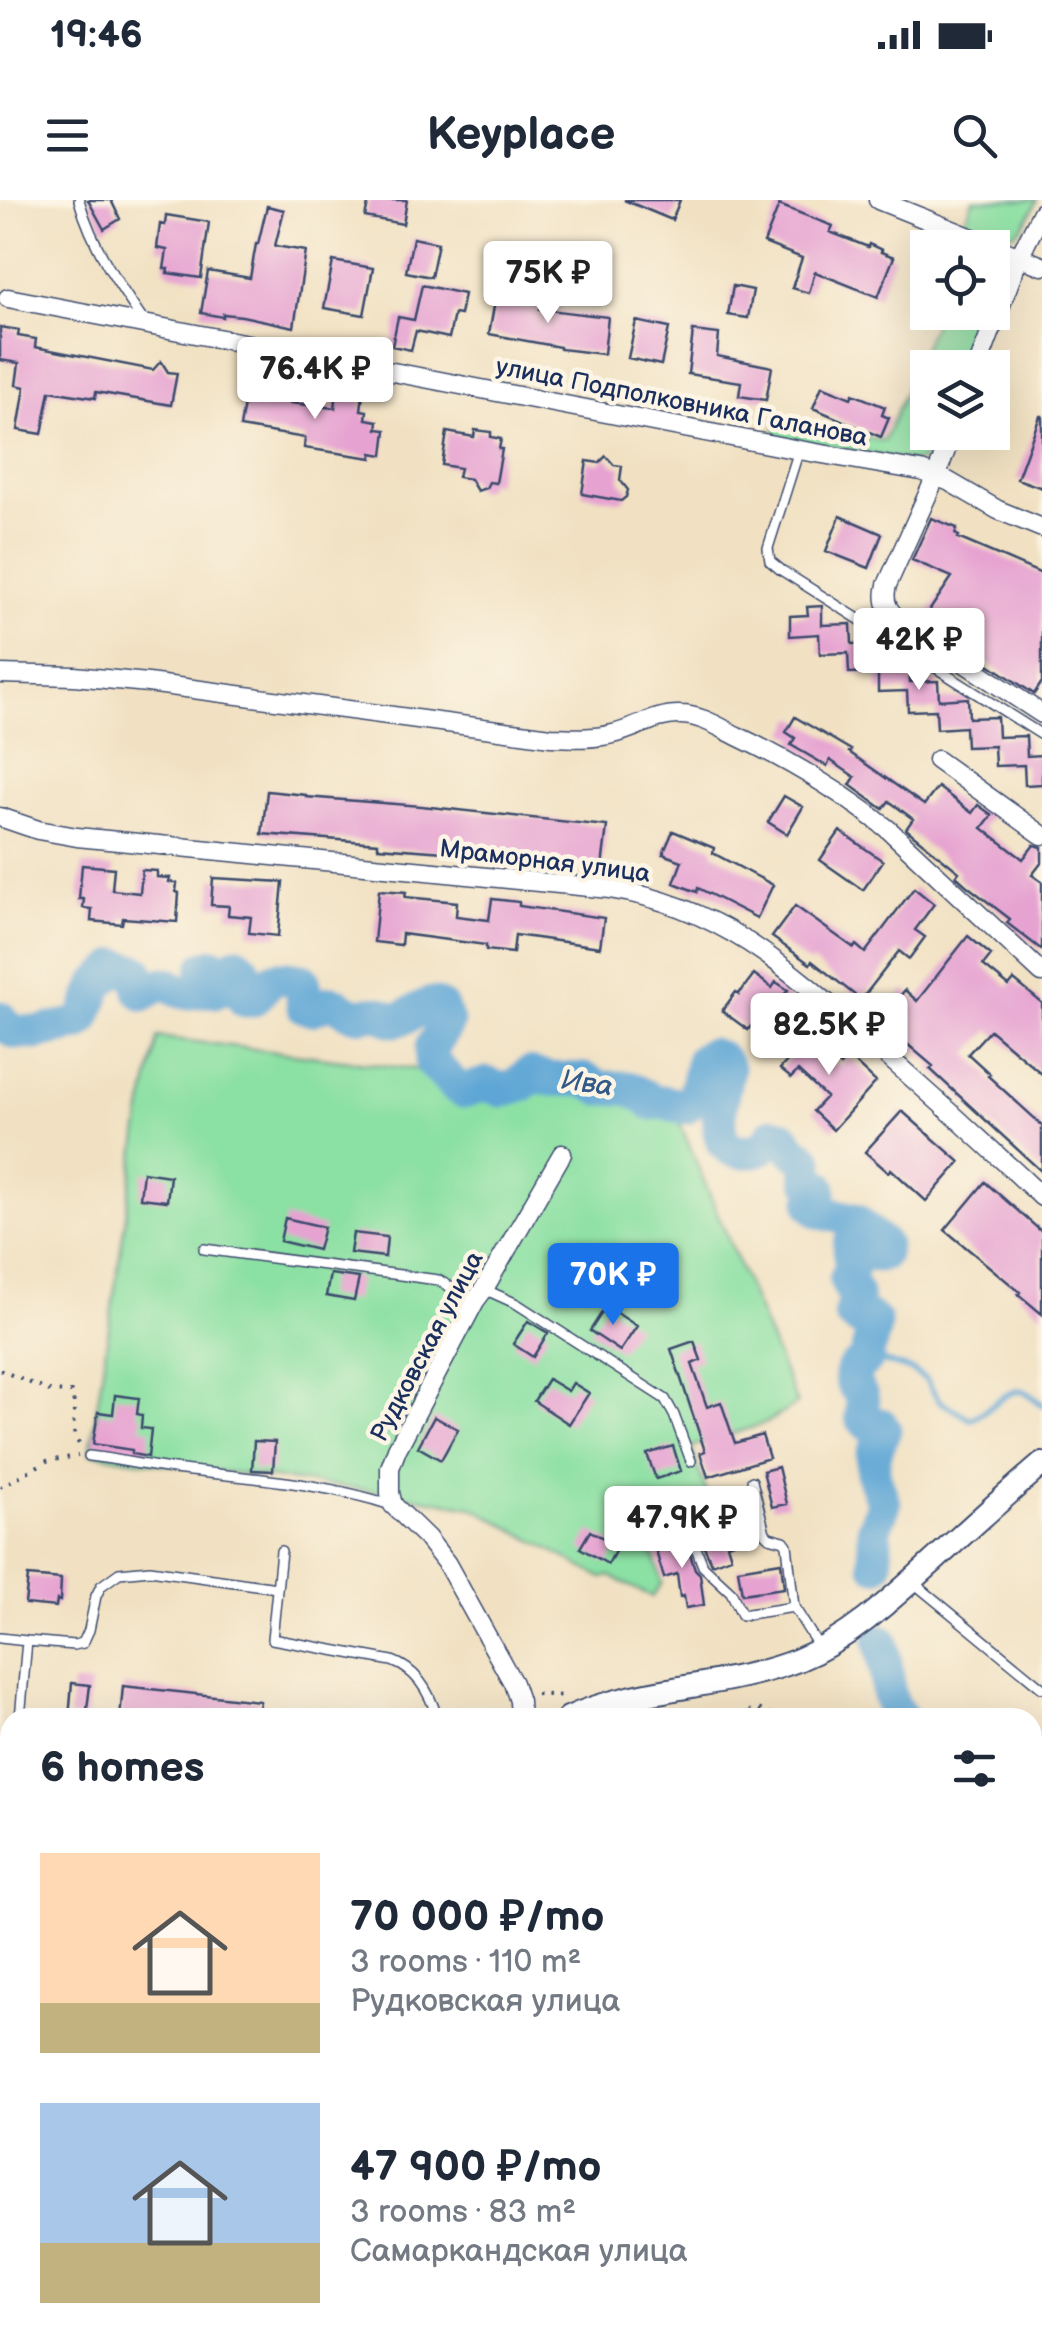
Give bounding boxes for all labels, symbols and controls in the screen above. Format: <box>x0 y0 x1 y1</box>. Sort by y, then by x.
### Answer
text: 19:46 <box>50 13 143 58</box>
icon: menu <box>40 108 95 163</box>
text: Keyplace <box>427 108 615 163</box>
icon: search <box>947 108 1002 163</box>
map controls <box>910 230 1010 450</box>
button: locate <box>910 230 1010 330</box>
pin: 75K ₽ <box>478 241 618 326</box>
text: 75K ₽ <box>505 254 591 293</box>
pin: 76.4K ₽ <box>223 337 407 422</box>
text: 76.4K ₽ <box>259 350 371 389</box>
button: layers <box>910 350 1010 450</box>
street label: улица Подполковника Галанова <box>493 351 870 454</box>
pin: 42K ₽ <box>849 608 989 693</box>
text: 42K ₽ <box>875 621 963 660</box>
street label: Мраморная улица <box>438 833 652 890</box>
pin: 82.5K ₽ <box>737 993 921 1078</box>
text: 82.5K ₽ <box>773 1006 885 1045</box>
water label: Ива <box>559 1064 615 1103</box>
pin: 70K ₽ <box>543 1243 683 1328</box>
street label: Рудковская улица <box>364 1246 491 1447</box>
text: 70K ₽ <box>570 1256 656 1295</box>
pin: 47.9K ₽ <box>590 1486 774 1571</box>
text: 47.9K ₽ <box>626 1499 738 1538</box>
icon: filters <box>947 1741 1002 1796</box>
text: 6 homes <box>40 1743 204 1794</box>
text: 70 000 ₽/mo <box>350 1892 604 1943</box>
icon: home <box>120 1893 240 2013</box>
text: 3 rooms · 110 m² <box>350 1943 581 1982</box>
text: Рудковская улица <box>350 1982 620 2021</box>
text: 47 900 ₽/mo <box>350 2142 601 2193</box>
icon: home <box>120 2143 240 2263</box>
text: 3 rooms · 83 m² <box>350 2193 576 2232</box>
text: Самаркандская улица <box>350 2232 688 2271</box>

